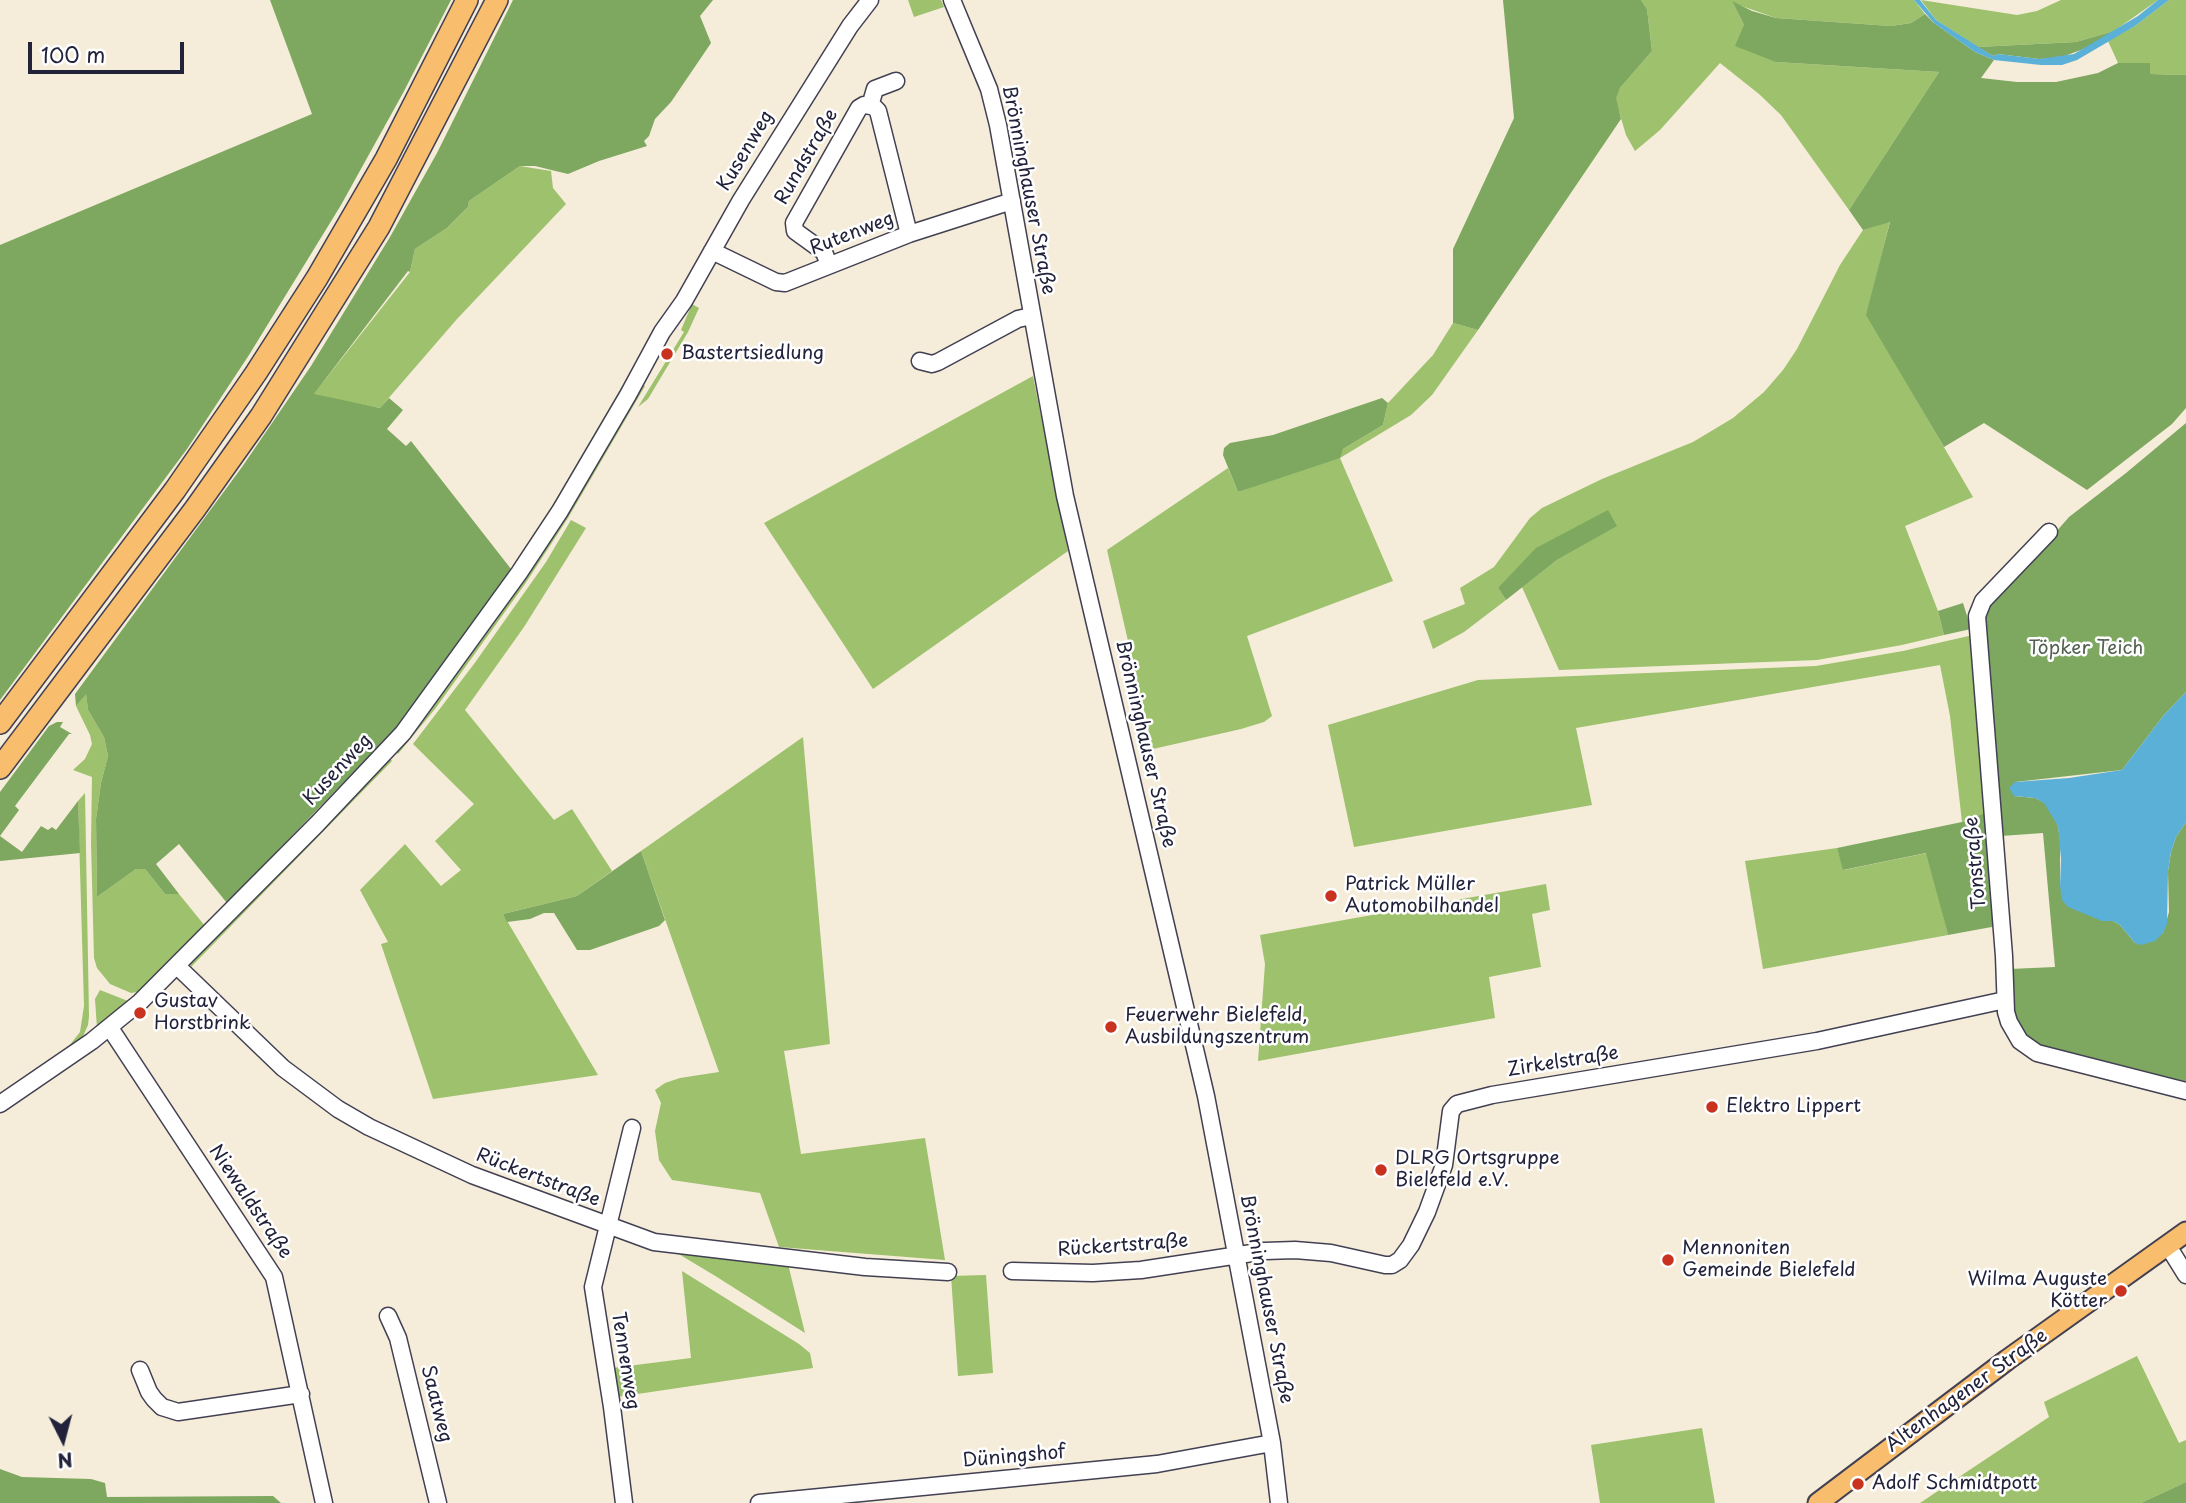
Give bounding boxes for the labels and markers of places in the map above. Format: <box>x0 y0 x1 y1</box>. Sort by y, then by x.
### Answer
place label: Bastertsiedlung <box>681 343 824 365</box>
marker: Bastertsiedlung <box>659 346 675 362</box>
place label: Patrick Müller Automobilhandel <box>1345 874 1499 918</box>
marker: Patrick Müller Automobilhandel <box>1323 888 1339 904</box>
place label: Gustav Horstbrink <box>154 991 251 1035</box>
marker: Gustav Horstbrink <box>132 1005 148 1021</box>
place label: Feuerwehr Bielefeld, Ausbildungszentrum <box>1125 1005 1309 1049</box>
marker: Feuerwehr Bielefeld, Ausbildungszentrum <box>1103 1019 1119 1035</box>
place label: Elektro Lippert <box>1726 1096 1861 1118</box>
marker: Elektro Lippert <box>1704 1099 1720 1115</box>
place label: DLRG Ortsgruppe Bielefeld e.V. <box>1395 1148 1560 1192</box>
marker: DLRG Ortsgruppe Bielefeld e.V. <box>1373 1162 1389 1178</box>
place label: Mennoniten Gemeinde Bielefeld <box>1682 1238 1855 1282</box>
marker: Mennoniten Gemeinde Bielefeld <box>1660 1252 1676 1268</box>
place label: Wilma Auguste Kötter <box>1967 1269 2107 1313</box>
marker: Wilma Auguste Kötter <box>2113 1283 2129 1299</box>
place label: Adolf Schmidtpott <box>1872 1473 2037 1495</box>
marker: Adolf Schmidtpott <box>1850 1476 1866 1492</box>

